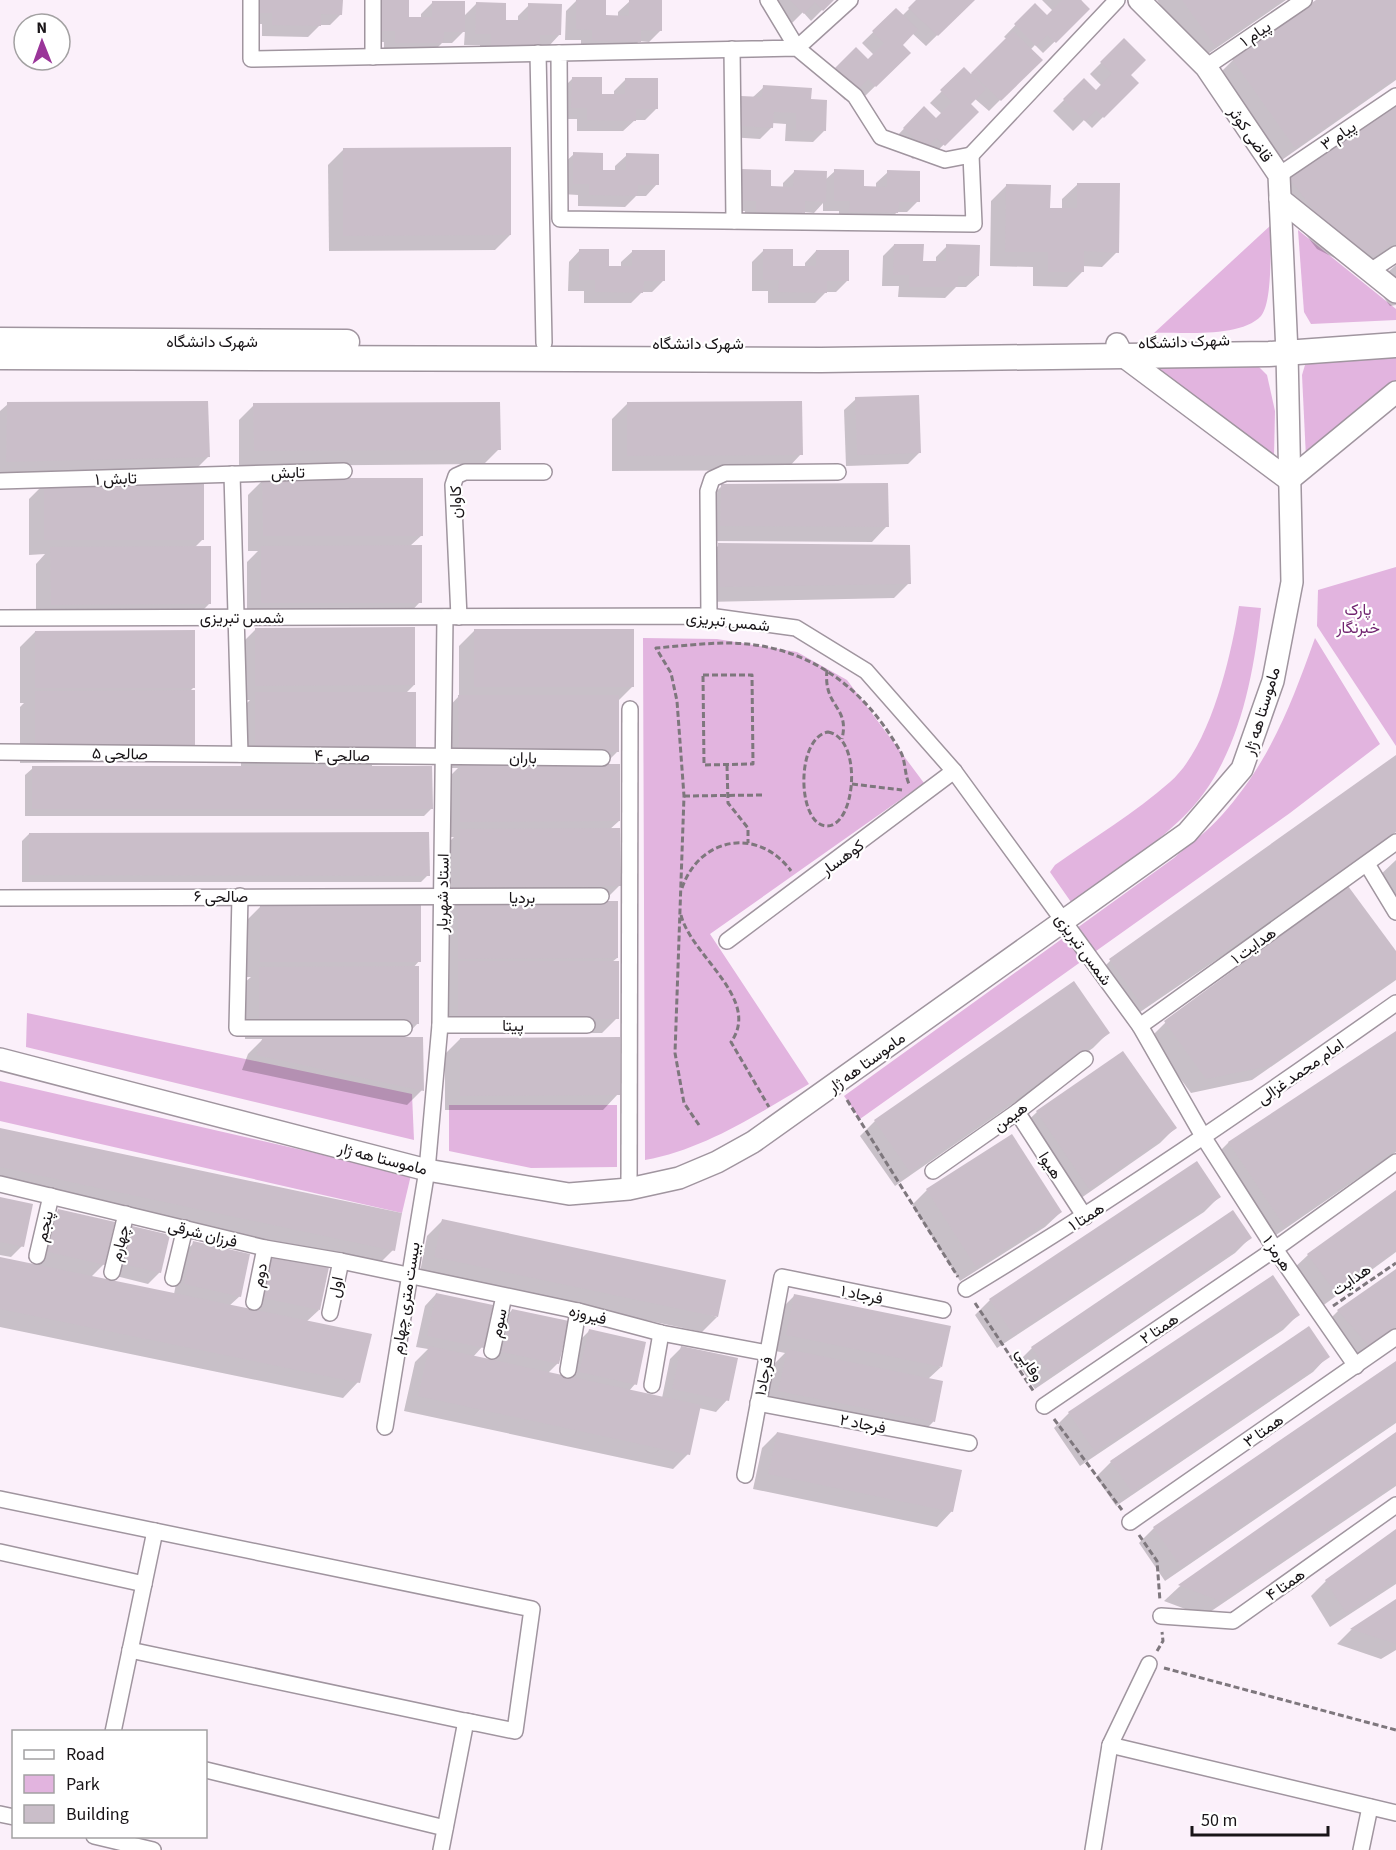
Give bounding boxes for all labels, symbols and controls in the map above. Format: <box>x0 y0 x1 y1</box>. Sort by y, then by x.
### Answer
north arrow <box>12 12 72 72</box>
street label: پیام ۱ <box>1236 16 1275 52</box>
text: N <box>36 17 47 39</box>
street label: قاضی کوثر <box>1222 101 1277 167</box>
street label: پیام ۳ <box>1316 116 1361 156</box>
street label: شهرک دانشگاه <box>1138 329 1230 355</box>
street label: شهرک دانشگاه <box>166 331 258 353</box>
street label: شهرک دانشگاه <box>652 333 744 355</box>
street label: تابش <box>271 462 305 484</box>
street label: تابش ۱ <box>95 467 137 491</box>
street label: کاوان <box>445 486 467 518</box>
park label: پارک خبرنگار <box>1335 599 1380 639</box>
street label: شمس تبریزی <box>200 607 284 629</box>
street label: شمس تبریزی <box>685 607 771 637</box>
street label: ماموستا هه ژار <box>1238 664 1286 759</box>
street label: صالحی ۵ <box>92 743 148 765</box>
street label: صالحی ۴ <box>314 745 370 767</box>
street label: باران <box>509 747 537 769</box>
street label: کوهسار <box>816 835 869 882</box>
street label: استاد شهریار <box>431 853 455 934</box>
street label: صالحی ۶ <box>194 886 248 908</box>
street label: بردیا <box>509 887 535 909</box>
street label: شمس تبریزی <box>1049 909 1117 990</box>
street label: هدایت ۱ <box>1226 922 1281 970</box>
street label: پیتا <box>502 1015 524 1037</box>
street label: ماموستا هه ژار <box>822 1027 910 1099</box>
street label: امام محمد غزالی <box>1253 1034 1348 1110</box>
street label: هیمن <box>989 1097 1032 1137</box>
street label: ماموستا هه ژار <box>335 1137 430 1181</box>
street label: هیوا <box>1033 1148 1067 1184</box>
street label: همتا ۱ <box>1064 1197 1109 1236</box>
street label: پنجم <box>31 1208 59 1244</box>
street label: فرزان شرقی <box>166 1215 240 1253</box>
street label: چهارم <box>105 1223 135 1264</box>
street label: هرمز ۱ <box>1257 1231 1297 1276</box>
street label: بیست متری چهارم <box>386 1240 426 1356</box>
street label: هدایت <box>1328 1258 1376 1301</box>
street label: دوم <box>247 1261 273 1289</box>
street label: اول <box>323 1275 349 1300</box>
street label: فرجاد ۱ <box>839 1280 885 1310</box>
street label: فیروزه <box>566 1300 609 1330</box>
street label: سوم <box>485 1307 513 1340</box>
street label: همتا ۲ <box>1136 1308 1183 1350</box>
street label: وفایی <box>1010 1343 1048 1386</box>
street label: فرجاد۱ <box>749 1355 779 1398</box>
street label: فرجاد ۲ <box>838 1409 888 1439</box>
street label: همتا ۳ <box>1239 1409 1288 1453</box>
street label: همتا ۴ <box>1262 1563 1309 1606</box>
legend <box>12 1730 207 1838</box>
text: Road <box>66 1742 105 1767</box>
text: Park <box>66 1772 100 1797</box>
scale bar <box>1192 1799 1328 1837</box>
text: Building <box>66 1802 129 1827</box>
text: 50 m <box>1201 1808 1237 1833</box>

